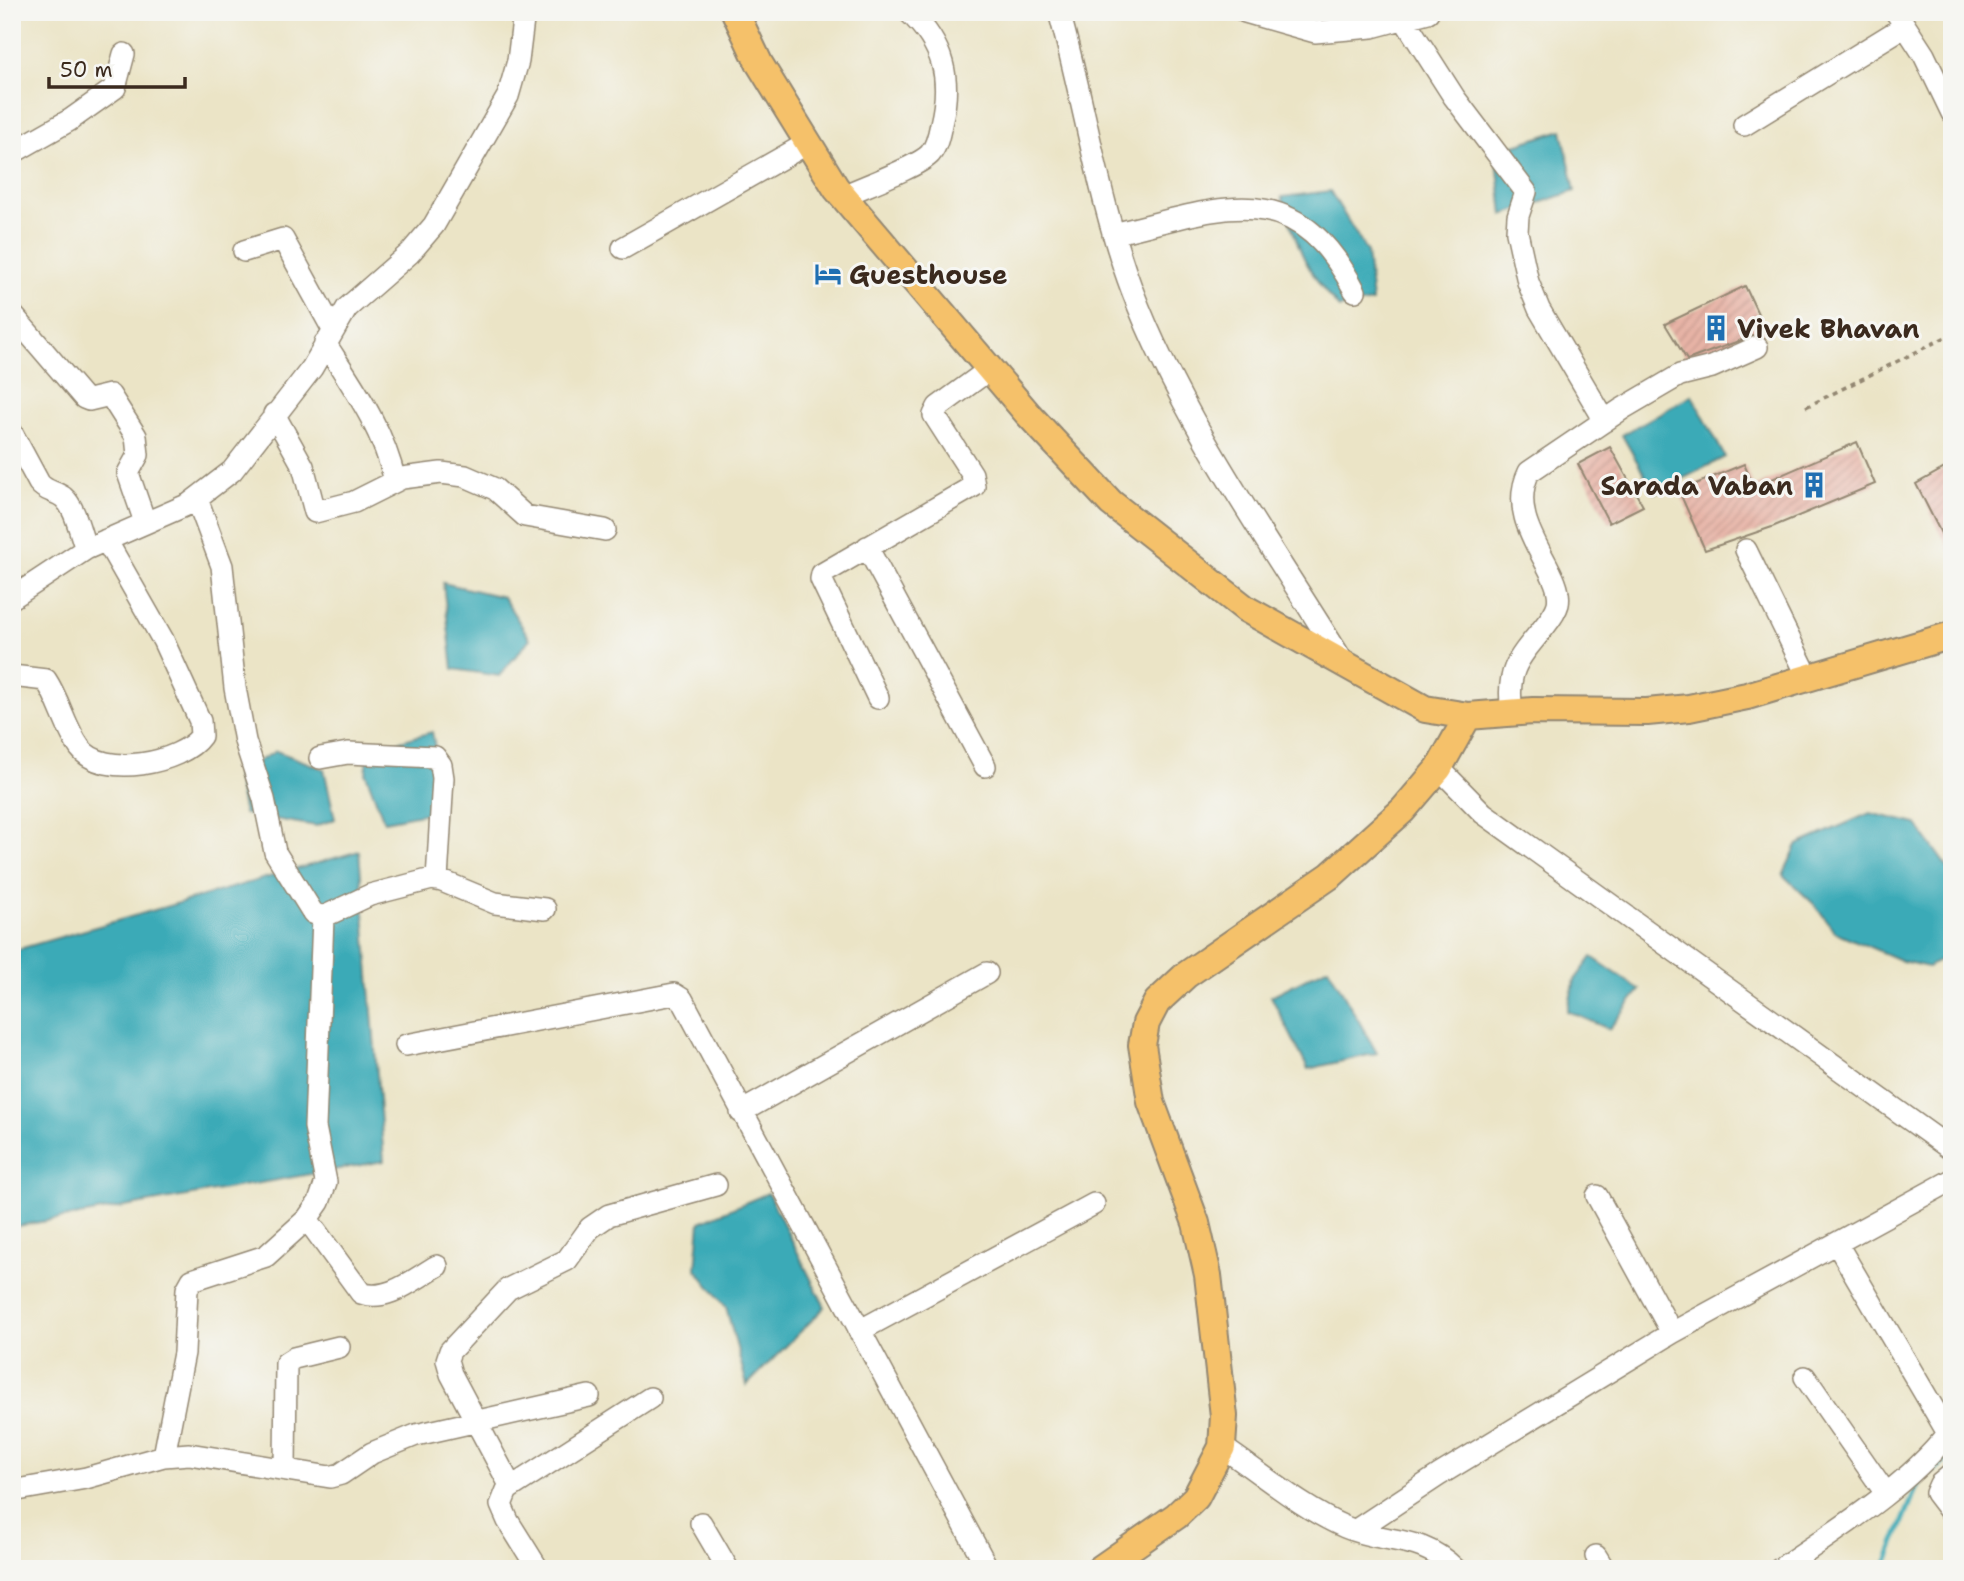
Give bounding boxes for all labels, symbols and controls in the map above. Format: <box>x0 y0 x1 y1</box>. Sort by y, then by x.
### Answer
scale bar <box>49 46 186 90</box>
text: 50 m <box>60 56 113 84</box>
place label: Guesthouse <box>849 257 1008 292</box>
hotel icon: Guesthouse <box>813 259 843 289</box>
place label: Vivek Bhavan <box>1737 311 1920 346</box>
building icon: Vivek Bhavan <box>1701 313 1731 343</box>
place label: Sarada Vaban <box>1601 468 1793 503</box>
building icon: Sarada Vaban <box>1799 470 1829 500</box>

